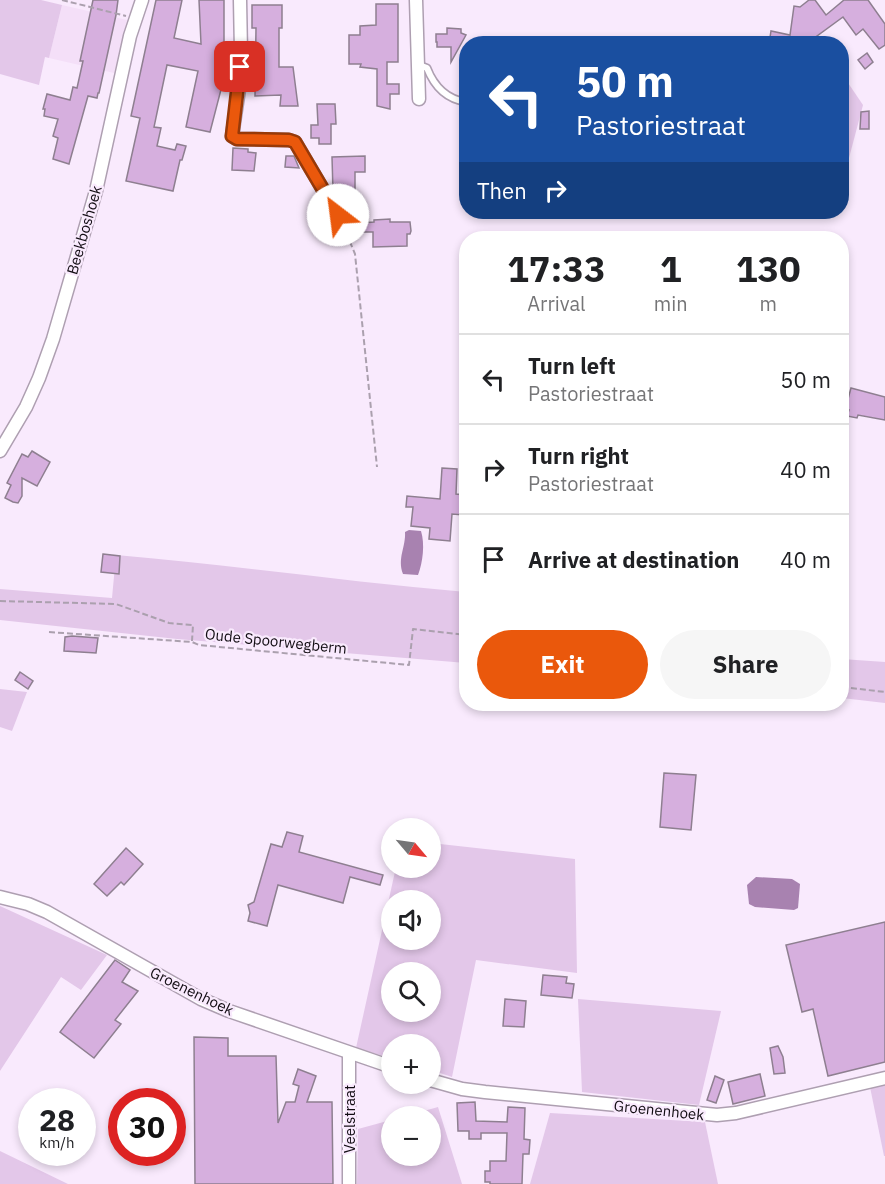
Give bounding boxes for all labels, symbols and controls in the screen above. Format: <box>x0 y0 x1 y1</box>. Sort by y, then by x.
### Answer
pin <box>214 41 265 92</box>
icon: arrive <box>223 50 256 83</box>
text: 50 m <box>576 54 674 109</box>
icon: left <box>477 60 555 138</box>
text: Pastoriestraat <box>576 107 746 142</box>
icon: right <box>539 174 572 207</box>
text: Then <box>477 176 527 205</box>
street label: Beekboshoek <box>62 183 106 277</box>
position arrow <box>306 183 370 247</box>
text: 17:33 <box>507 245 606 292</box>
text: 1 <box>660 245 682 292</box>
text: 130 <box>736 245 801 292</box>
text: Arrival <box>527 290 586 317</box>
text: min <box>654 290 688 317</box>
text: m <box>760 290 777 317</box>
text: Turn left <box>528 351 616 380</box>
icon: left <box>477 363 510 396</box>
text: 50 m <box>780 365 831 394</box>
text: Pastoriestraat <box>528 380 654 407</box>
text: Turn right <box>528 441 629 470</box>
icon: right <box>477 453 510 486</box>
text: 40 m <box>780 455 831 484</box>
text: Pastoriestraat <box>528 470 654 497</box>
icon: arrive <box>477 543 510 576</box>
text: Arrive at destination <box>528 545 739 574</box>
text: 40 m <box>780 545 831 574</box>
street label: Oude Spoorwegberm <box>204 624 348 658</box>
button: Exit <box>477 630 648 699</box>
button: Share <box>660 630 831 699</box>
north arrow <box>381 818 441 878</box>
map controls <box>381 818 441 1166</box>
button: sound <box>381 890 441 950</box>
button: search <box>381 962 441 1022</box>
street label: Groenenhoek <box>147 963 237 1019</box>
button: + <box>381 1034 441 1094</box>
street label: Veelstraat <box>340 1085 359 1153</box>
speed limit sign: 30 <box>108 1088 186 1166</box>
street label: Groenenhoek <box>613 1096 705 1124</box>
text: 28 <box>39 1100 75 1139</box>
button: − <box>381 1106 441 1166</box>
text: km/h <box>39 1133 75 1152</box>

